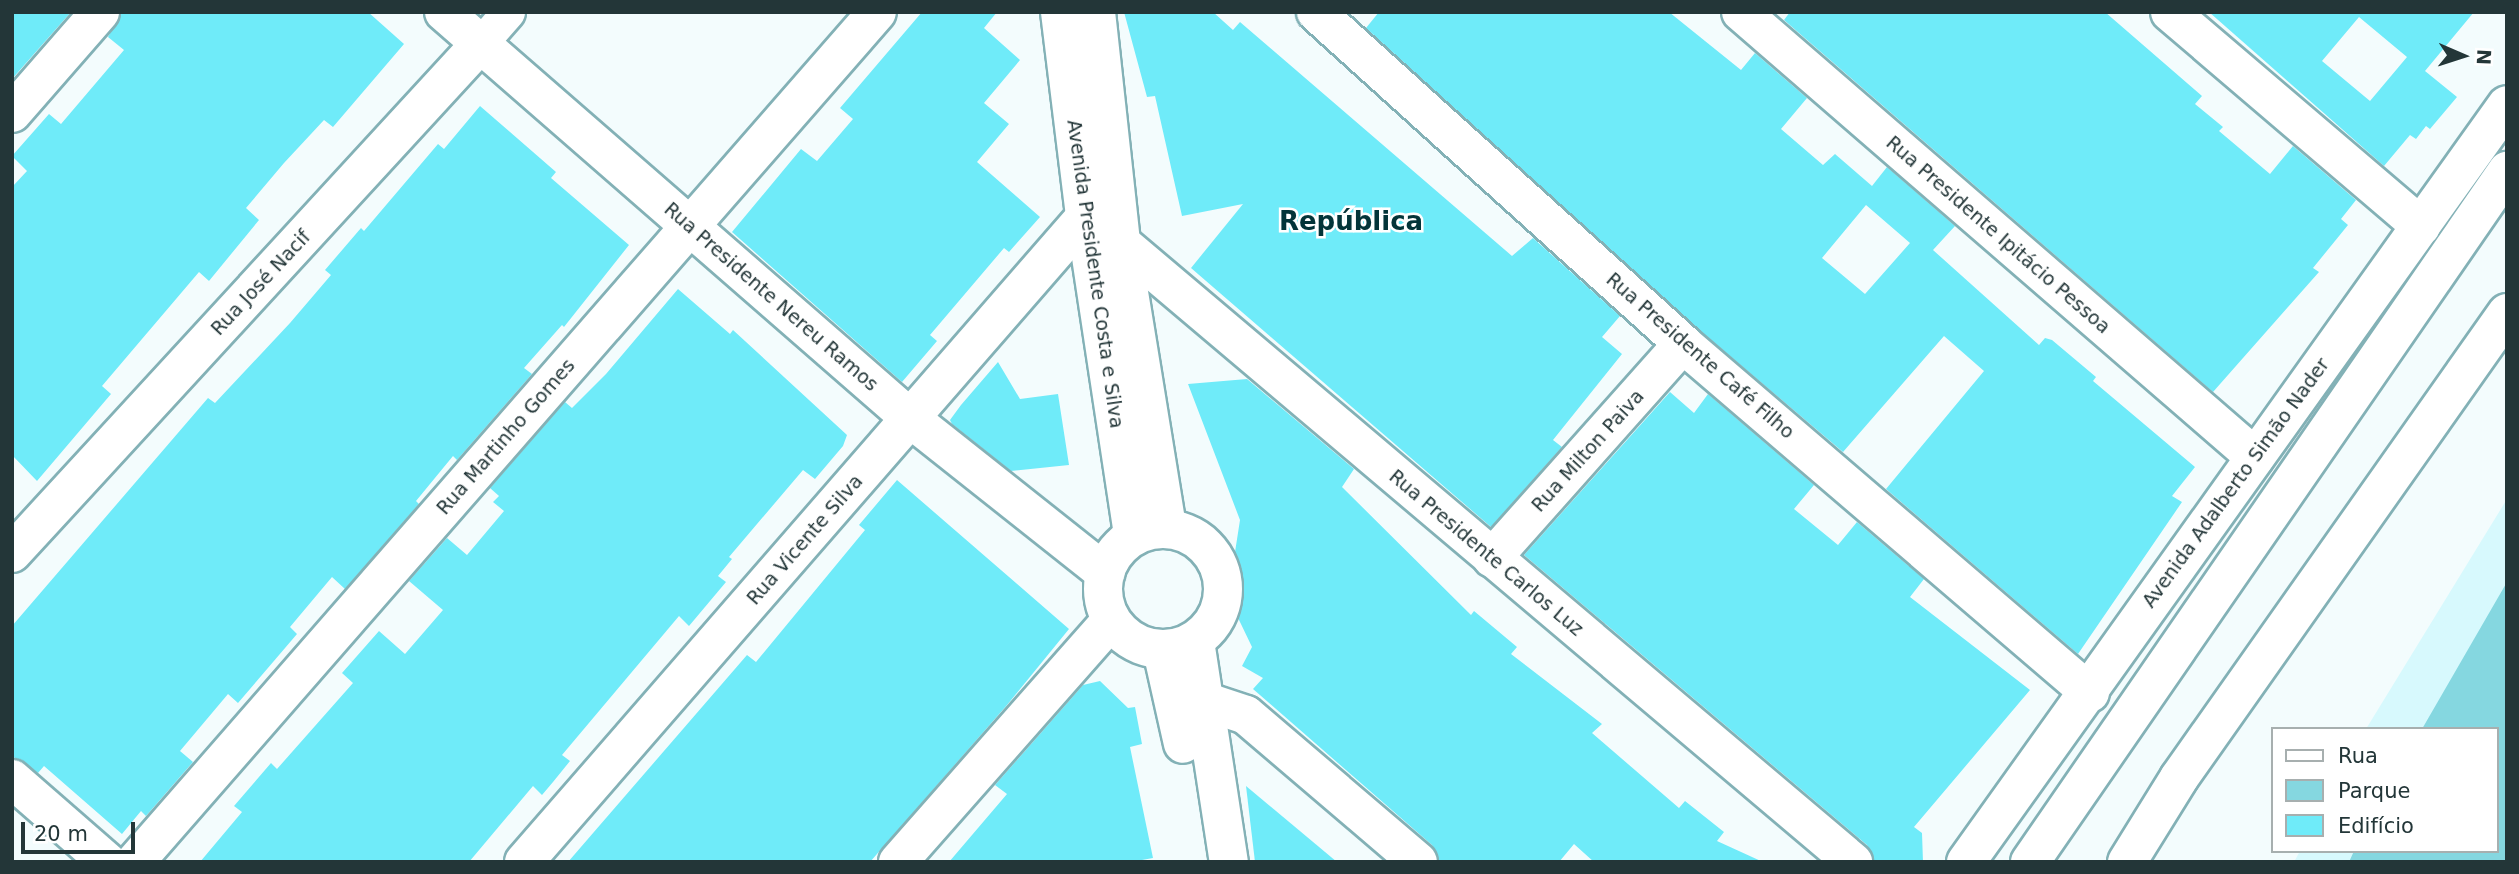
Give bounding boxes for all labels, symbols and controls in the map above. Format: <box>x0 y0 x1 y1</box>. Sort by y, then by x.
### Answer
north arrow <box>2428 21 2498 91</box>
text: N <box>2473 49 2495 66</box>
street label: Avenida Presidente Costa e Silva <box>1062 118 1128 430</box>
street label: Rua Presidente Ipitácio Pessoa <box>1881 131 2115 339</box>
street label: Rua Presidente Nereu Ramos <box>659 198 883 396</box>
district label: República <box>1279 206 1423 238</box>
street label: Rua José Nacif <box>207 226 315 340</box>
street label: Rua Presidente Café Filho <box>1601 268 1799 444</box>
street label: Rua Martinho Gomes <box>432 354 580 520</box>
street label: Avenida Adalberto Simão Nader <box>2138 354 2334 612</box>
street label: Rua Milton Paiva <box>1527 385 1649 517</box>
street label: Rua Presidente Carlos Luz <box>1384 465 1588 641</box>
street label: Rua Vicente Silva <box>742 470 868 610</box>
legend <box>2270 727 2498 853</box>
text: Rua <box>2338 744 2378 768</box>
text: Parque <box>2338 779 2410 803</box>
scale bar <box>24 808 138 852</box>
text: Edifício <box>2338 814 2414 838</box>
text: 20 m <box>34 822 88 846</box>

